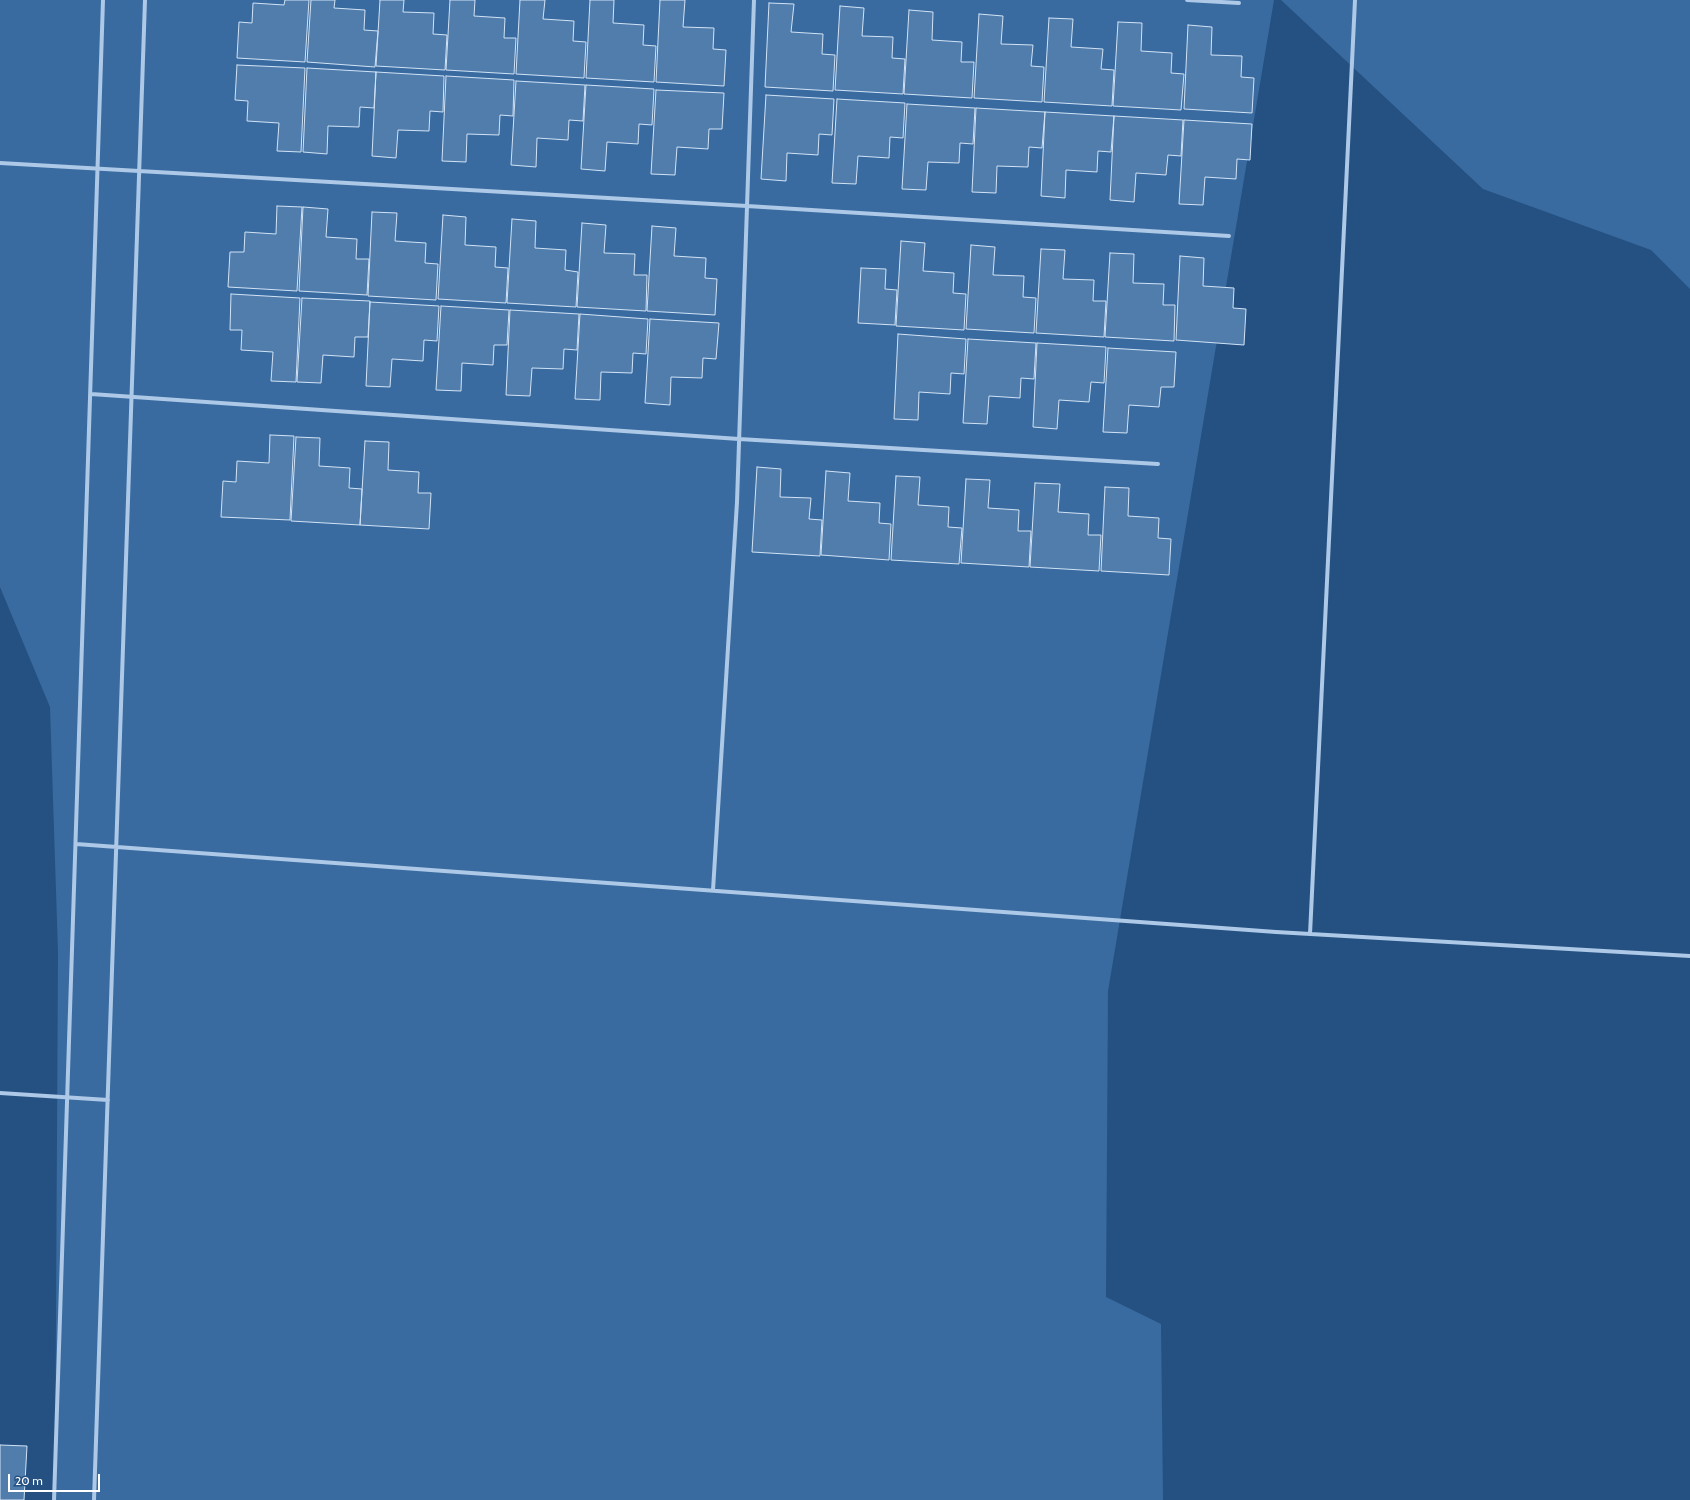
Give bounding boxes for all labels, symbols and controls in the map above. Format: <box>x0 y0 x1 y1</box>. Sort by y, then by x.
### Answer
scale bar <box>10 1466 102 1492</box>
text: 20 m <box>15 1473 43 1488</box>

